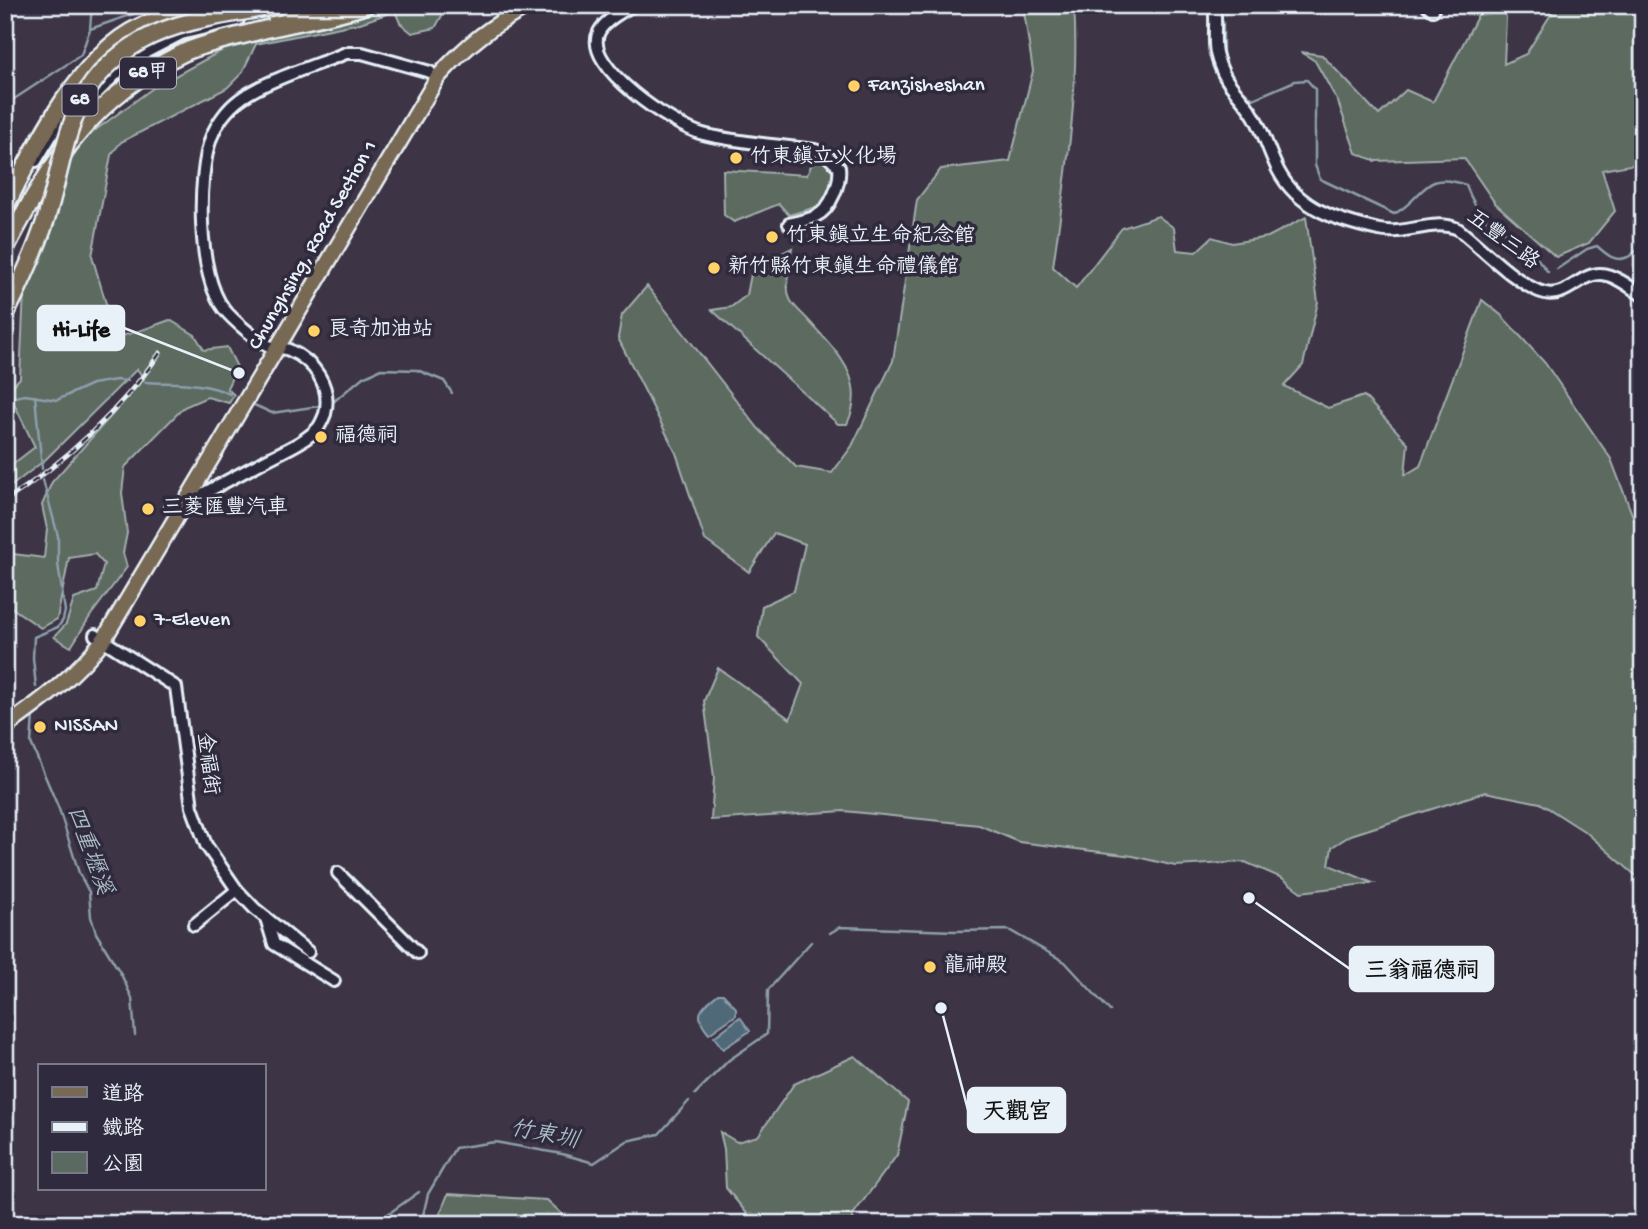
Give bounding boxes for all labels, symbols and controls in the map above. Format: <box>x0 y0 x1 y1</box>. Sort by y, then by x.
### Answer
road number: 68甲 <box>120 58 176 88</box>
place label: Fanzisheshan <box>867 74 985 99</box>
marker: Fanzisheshan <box>846 78 862 94</box>
road number: 68 <box>62 85 98 116</box>
street label: Chunghsing, Road Section 1 <box>244 137 384 355</box>
place label: 竹東鎮立火化場 <box>750 144 897 171</box>
marker: 竹東鎮立火化場 <box>728 150 744 166</box>
street label: 五豐三路 <box>1461 204 1544 276</box>
place label: 竹東鎮立生命紀念館 <box>786 223 975 250</box>
marker: 竹東鎮立生命紀念館 <box>764 229 780 245</box>
place label: 新竹縣竹東鎮生命禮儀館 <box>728 254 959 281</box>
marker: 新竹縣竹東鎮生命禮儀館 <box>706 260 722 276</box>
callout: Hi-Life <box>38 306 124 350</box>
place label: 良奇加油站 <box>328 317 433 344</box>
text: Hi-Life <box>52 318 111 345</box>
marker: 良奇加油站 <box>306 323 322 339</box>
place label: 福德祠 <box>335 424 398 450</box>
marker: 福德祠 <box>313 429 329 445</box>
place label: 三菱匯豐汽車 <box>162 495 288 522</box>
marker: 三菱匯豐汽車 <box>140 501 156 517</box>
place label: 7-Eleven <box>153 609 230 634</box>
marker: 7-Eleven <box>132 613 148 629</box>
place label: NISSAN <box>54 715 118 740</box>
marker: NISSAN <box>32 719 48 735</box>
street label: 金福街 <box>190 731 224 797</box>
water label: 四重壢溪 <box>60 803 118 901</box>
callout: 三翁福德祠 <box>1350 947 1493 991</box>
place label: 龍神殿 <box>944 953 1007 980</box>
text: 三翁福德祠 <box>1365 958 1480 986</box>
marker: 龍神殿 <box>922 959 938 975</box>
legend <box>38 1064 266 1190</box>
text: 道路 <box>102 1082 144 1109</box>
callout: 天觀宮 <box>968 1088 1065 1132</box>
text: 天觀宮 <box>983 1099 1052 1127</box>
water label: 竹東圳 <box>508 1115 584 1156</box>
text: 鐵路 <box>102 1116 144 1143</box>
text: 公園 <box>102 1153 144 1179</box>

